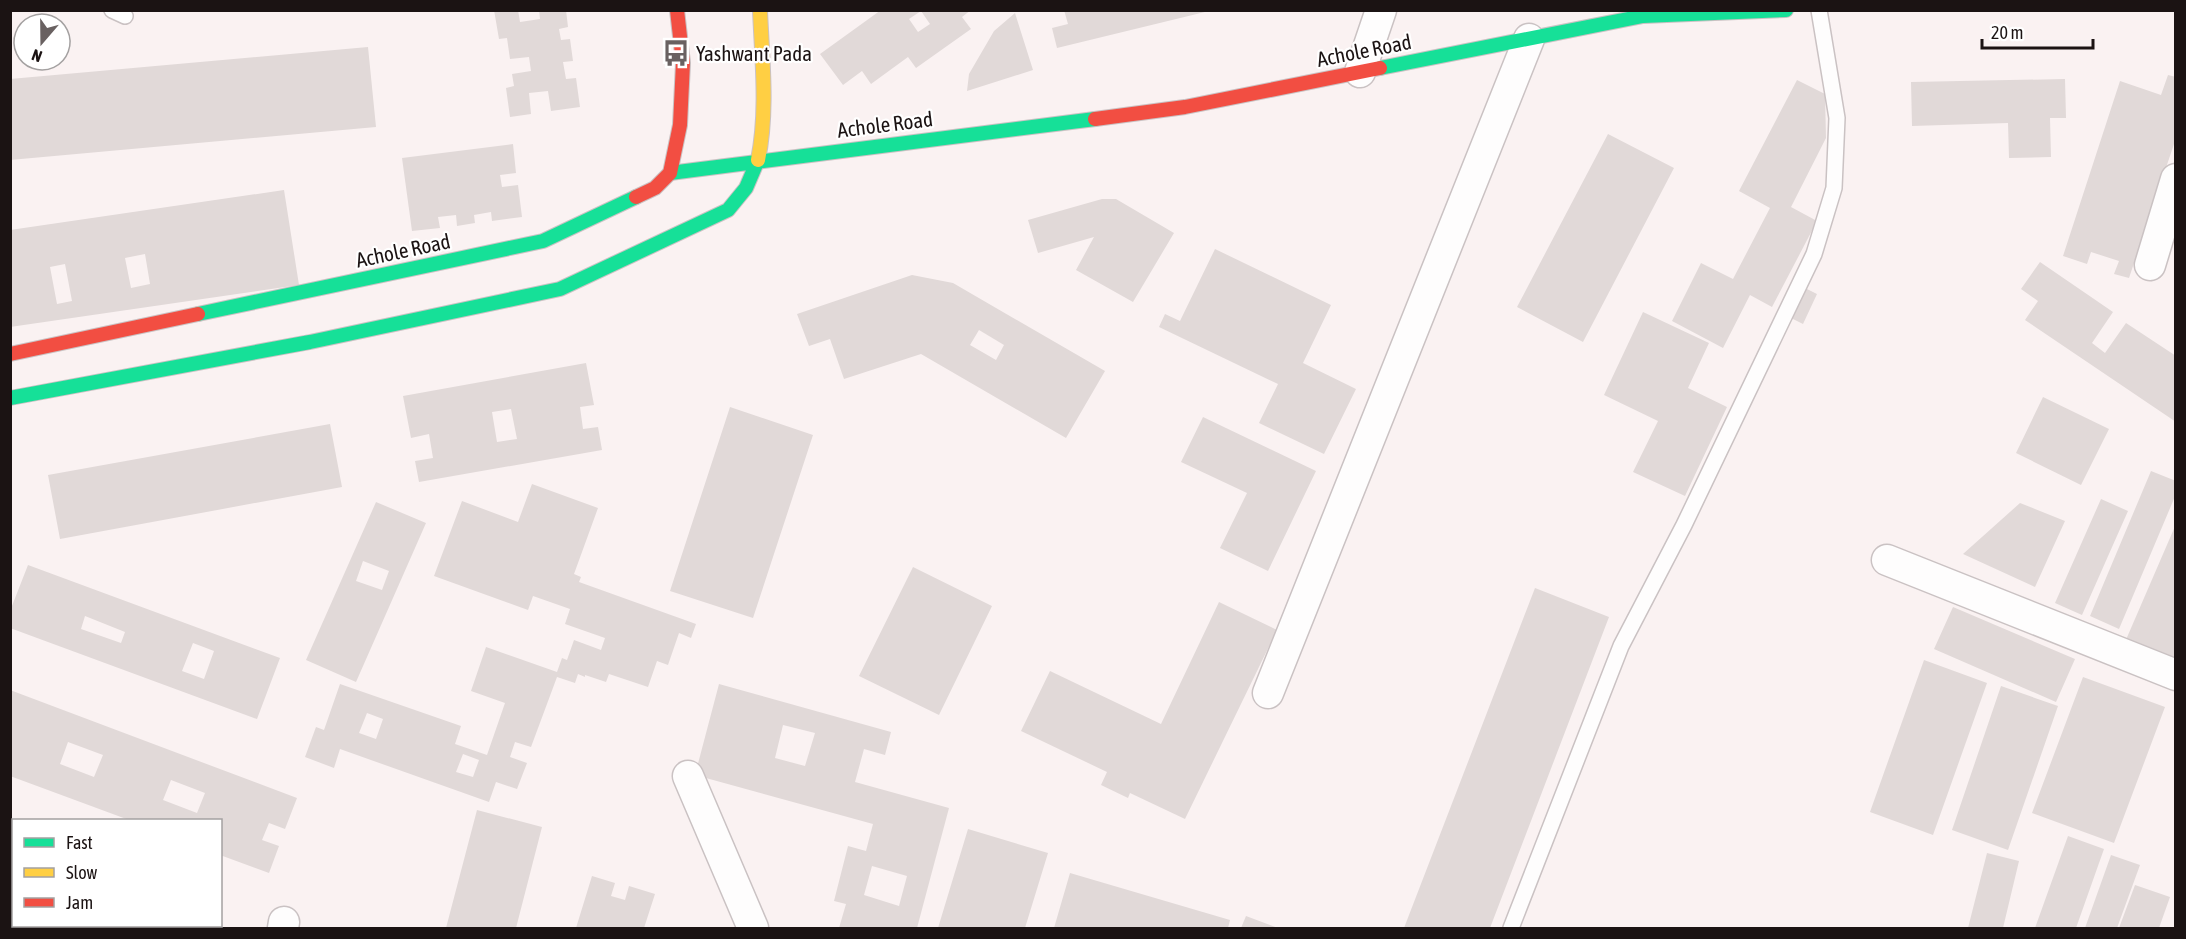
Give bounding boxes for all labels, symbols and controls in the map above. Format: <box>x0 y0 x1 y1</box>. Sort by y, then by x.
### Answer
north arrow <box>12 12 72 72</box>
scale bar <box>1982 12 2093 50</box>
text: 20 m <box>1991 22 2023 43</box>
street label: Achole Road <box>1315 29 1413 71</box>
bus stop icon: Yashwant Pada <box>661 38 691 68</box>
place label: Yashwant Pada <box>696 41 812 65</box>
text: N <box>29 46 44 66</box>
street label: Achole Road <box>836 106 934 142</box>
street label: Achole Road <box>354 228 452 272</box>
legend <box>12 819 222 927</box>
text: Fast <box>66 832 93 853</box>
text: Slow <box>66 862 97 883</box>
text: Jam <box>66 892 93 913</box>

